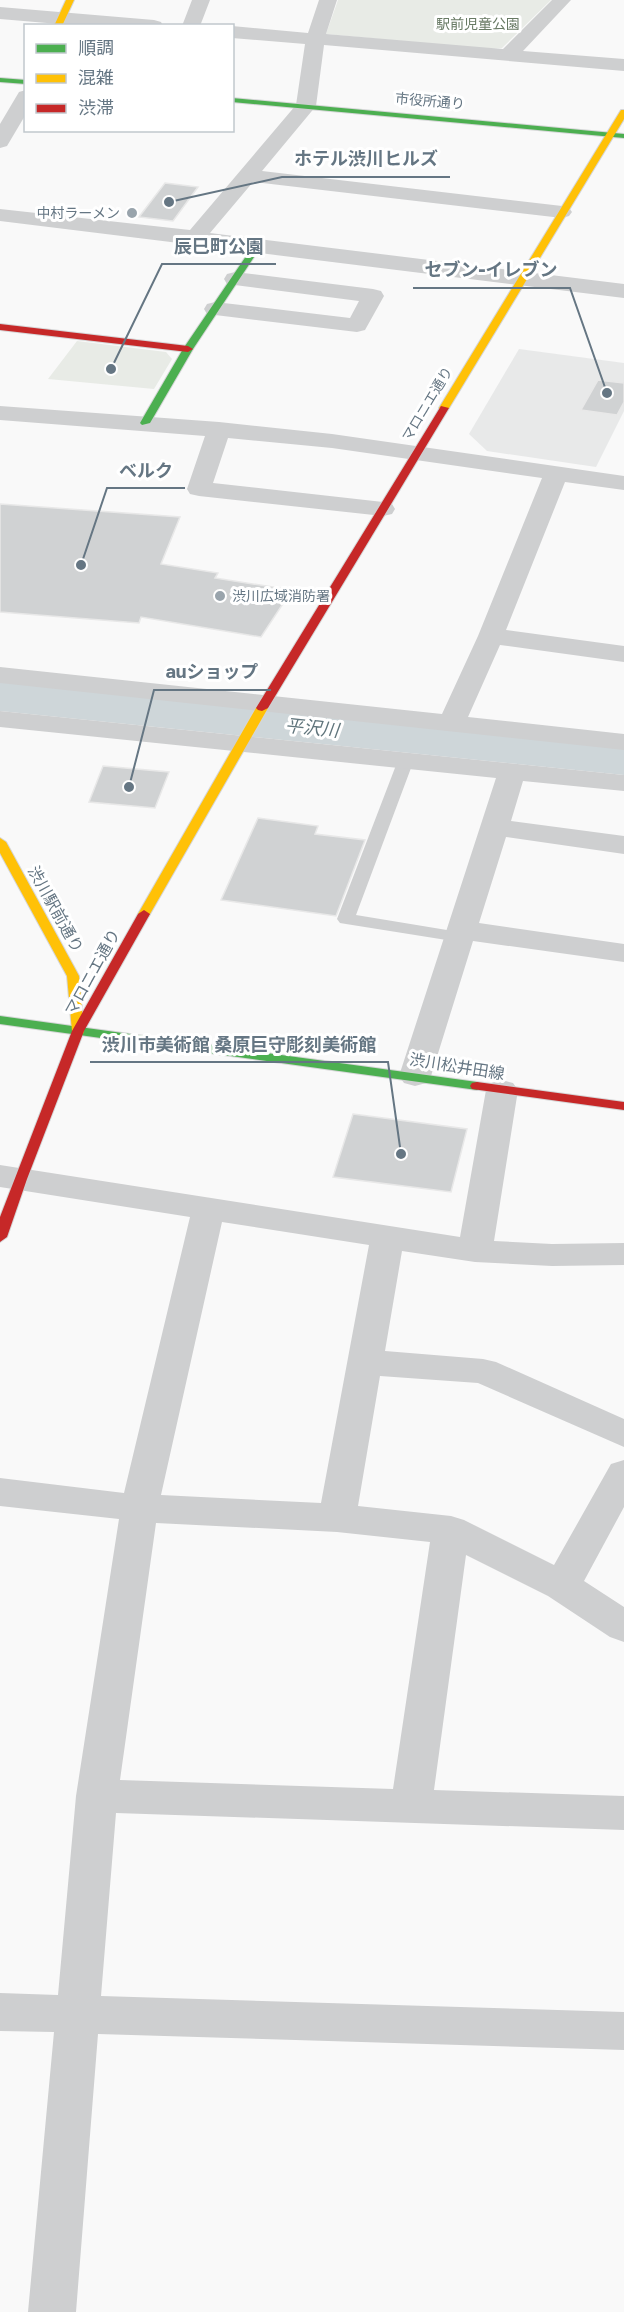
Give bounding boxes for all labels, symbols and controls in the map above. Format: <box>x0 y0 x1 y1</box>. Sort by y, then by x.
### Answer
park label: 駅前児童公園 <box>436 15 520 32</box>
legend <box>24 24 234 132</box>
text: 順調 <box>78 36 114 58</box>
text: 混雑 <box>78 66 114 88</box>
street label: 市役所通り <box>394 89 466 112</box>
text: 渋滞 <box>78 96 114 118</box>
callout: ホテル渋川ヒルズ <box>282 141 450 177</box>
text: ホテル渋川ヒルズ <box>294 147 438 169</box>
place label: 中村ラーメン <box>37 204 120 221</box>
marker: 中村ラーメン <box>125 206 139 220</box>
callout: 辰巳町公園 <box>162 228 276 264</box>
text: 辰巳町公園 <box>174 235 264 257</box>
callout: セブン-イレブン <box>413 252 570 288</box>
text: セブン-イレブン <box>425 258 557 280</box>
street label: マロニエ通り <box>398 363 455 444</box>
callout: ベルク <box>107 452 185 488</box>
text: ベルク <box>119 459 173 481</box>
place label: 渋川広域消防署 <box>232 587 330 604</box>
marker: 渋川広域消防署 <box>213 589 227 603</box>
callout: auショップ <box>154 654 271 690</box>
text: auショップ <box>165 660 259 682</box>
water label: 平沢川 <box>284 713 342 741</box>
street label: 渋川駅前通り <box>24 862 88 956</box>
street label: マロニエ通り <box>60 925 124 1019</box>
callout: 渋川市美術館 桑原巨守彫刻美術館 <box>90 1026 388 1062</box>
text: 渋川市美術館 桑原巨守彫刻美術館 <box>102 1033 376 1055</box>
street label: 渋川松井田線 <box>408 1049 506 1083</box>

